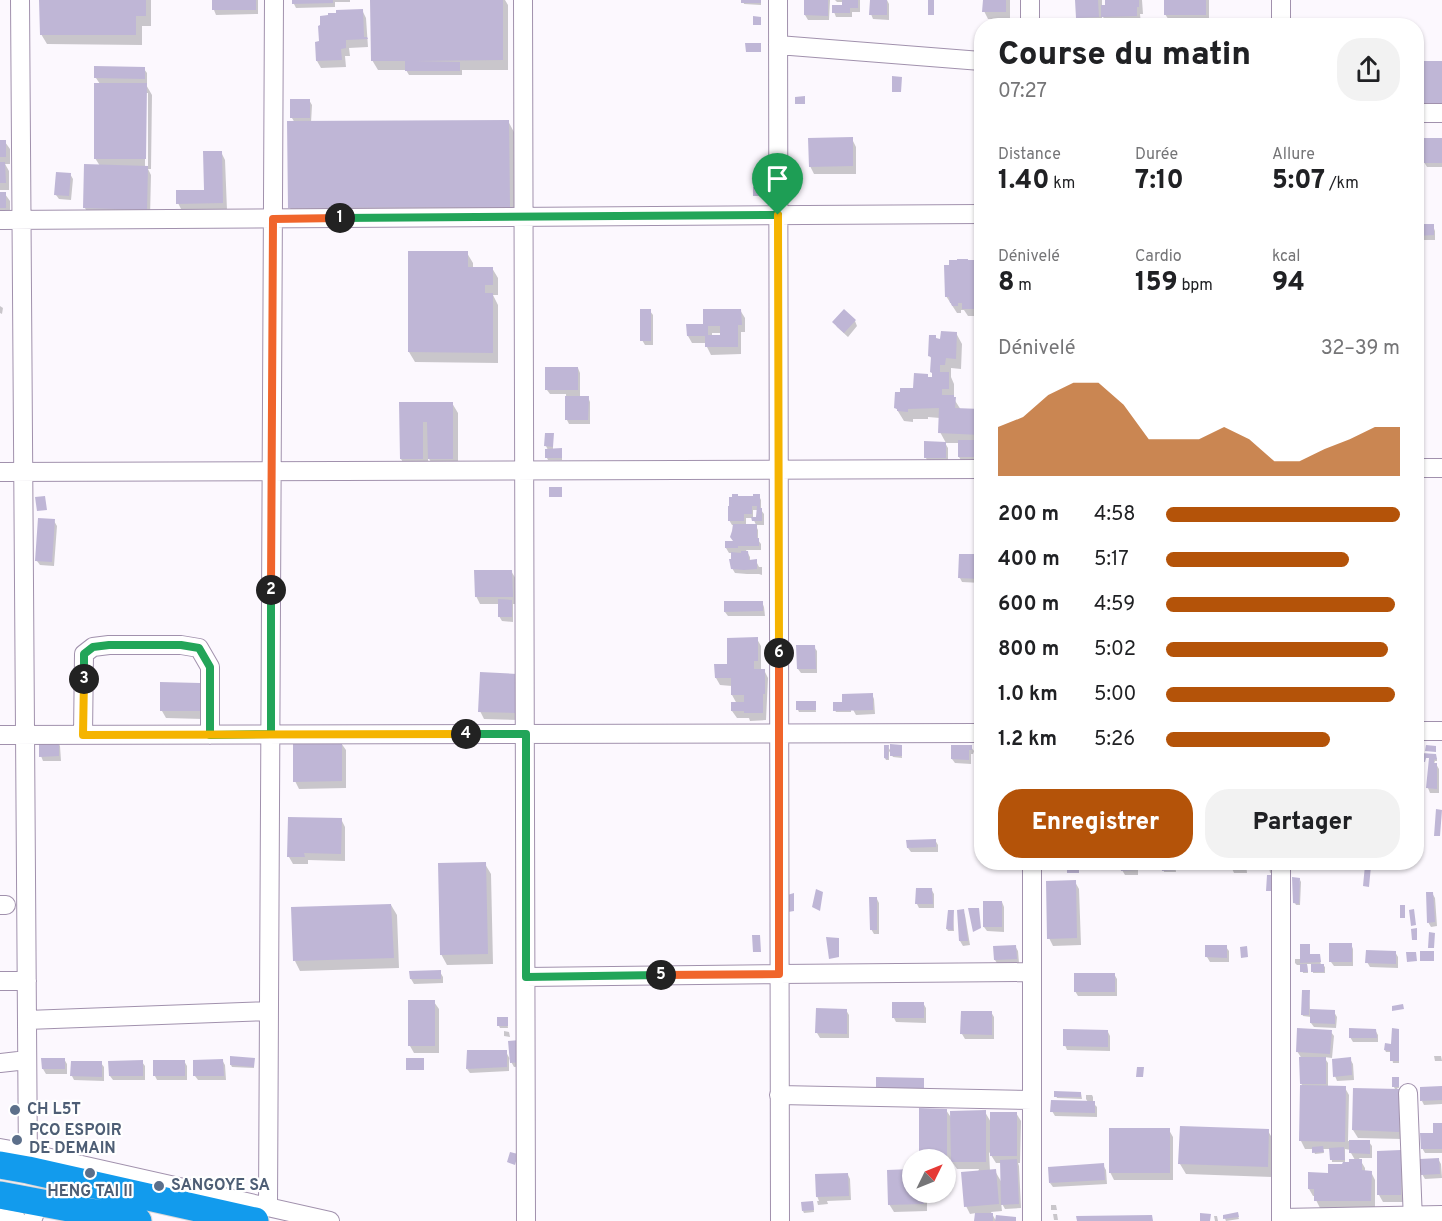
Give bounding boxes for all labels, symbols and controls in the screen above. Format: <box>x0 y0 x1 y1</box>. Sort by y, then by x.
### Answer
text: Course du matin <box>998 35 1251 77</box>
button: share <box>1337 38 1400 101</box>
text: 07:27 <box>998 79 1047 105</box>
text: Distance <box>998 145 1061 165</box>
text: Durée <box>1135 145 1178 165</box>
text: Allure <box>1272 145 1315 165</box>
pin <box>752 153 803 215</box>
icon: arrive <box>761 162 794 195</box>
text: 1.40 <box>998 165 1049 198</box>
text: 7:10 <box>1135 165 1184 198</box>
text: 5:07 <box>1272 165 1325 198</box>
text: km <box>1049 174 1075 194</box>
text: /km <box>1325 174 1359 194</box>
pin: 1 <box>325 203 355 233</box>
text: 1 <box>337 208 343 228</box>
text: Dénivelé <box>998 247 1060 267</box>
text: Cardio <box>1135 247 1182 267</box>
text: kcal <box>1272 247 1300 267</box>
text: 8 <box>998 267 1015 300</box>
text: 159 <box>1135 267 1178 300</box>
text: 94 <box>1272 267 1305 300</box>
text: m <box>1015 276 1032 296</box>
text: bpm <box>1178 276 1213 296</box>
text: Dénivelé <box>998 336 1075 362</box>
text: 32–39 m <box>1321 336 1400 362</box>
text: 200 m <box>998 502 1059 528</box>
text: 4:58 <box>1094 502 1136 528</box>
text: 400 m <box>998 547 1060 573</box>
text: 5:17 <box>1094 547 1129 573</box>
pin: 2 <box>256 575 286 605</box>
text: 2 <box>266 580 276 600</box>
text: 600 m <box>998 592 1059 618</box>
text: 4:59 <box>1094 592 1135 618</box>
text: 800 m <box>998 637 1059 663</box>
text: 5:02 <box>1094 637 1136 663</box>
pin: 6 <box>764 638 794 668</box>
text: 6 <box>774 643 784 663</box>
pin: 3 <box>69 664 99 694</box>
text: 3 <box>79 669 89 689</box>
text: 1.0 km <box>998 682 1058 708</box>
text: 5:00 <box>1094 682 1136 708</box>
pin: 4 <box>451 719 481 749</box>
text: 4 <box>461 724 471 744</box>
text: 1.2 km <box>998 727 1057 753</box>
text: 5:26 <box>1094 727 1135 753</box>
button: Enregistrer <box>998 789 1193 858</box>
button: Partager <box>1205 789 1400 858</box>
pin: 5 <box>646 960 676 990</box>
text: 5 <box>656 965 666 985</box>
place label: CH L5T <box>27 1100 81 1120</box>
marker: CH L5T <box>8 1103 22 1117</box>
place label: PCO ESPOIR DE DEMAIN <box>29 1121 122 1159</box>
marker: PCO ESPOIR DE DEMAIN <box>10 1133 24 1147</box>
north arrow <box>902 1149 956 1203</box>
map controls <box>902 1149 956 1203</box>
marker: HENG TAI II <box>83 1166 97 1180</box>
place label: SANGOYE SA <box>171 1176 270 1196</box>
marker: SANGOYE SA <box>152 1179 166 1193</box>
place label: HENG TAI II <box>47 1182 133 1202</box>

